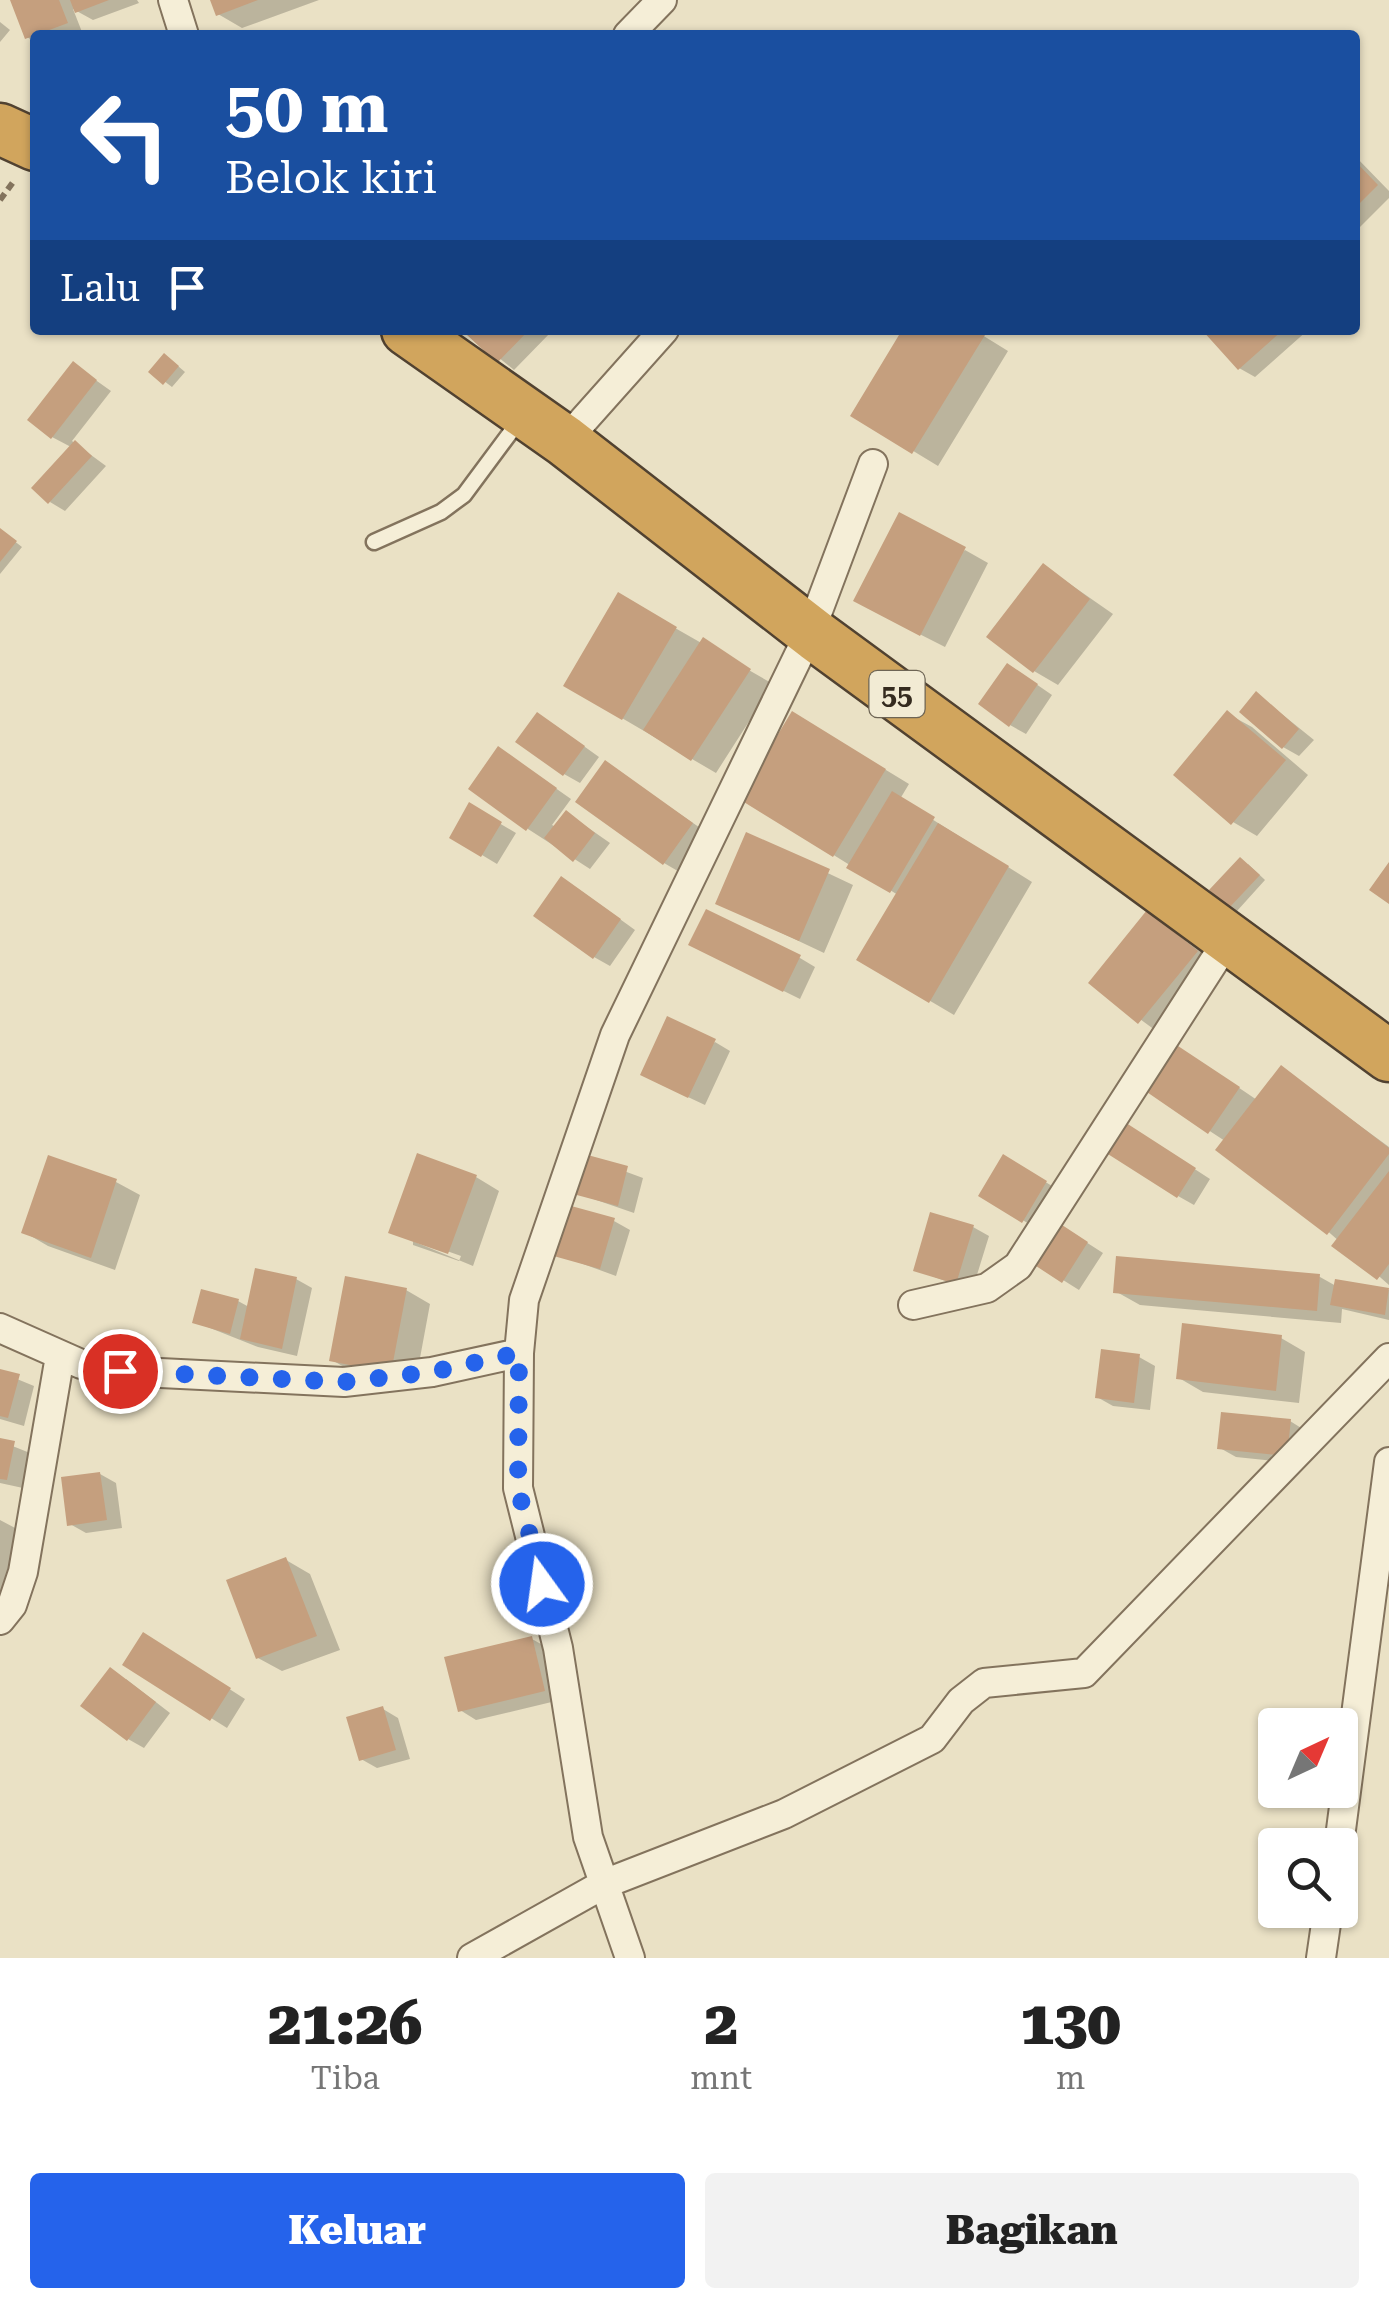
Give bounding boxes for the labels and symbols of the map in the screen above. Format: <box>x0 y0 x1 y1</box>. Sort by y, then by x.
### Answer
road number: 55 <box>870 671 924 717</box>
pin <box>78 1329 163 1414</box>
position arrow <box>490 1532 594 1636</box>
north arrow <box>1258 1708 1358 1808</box>

